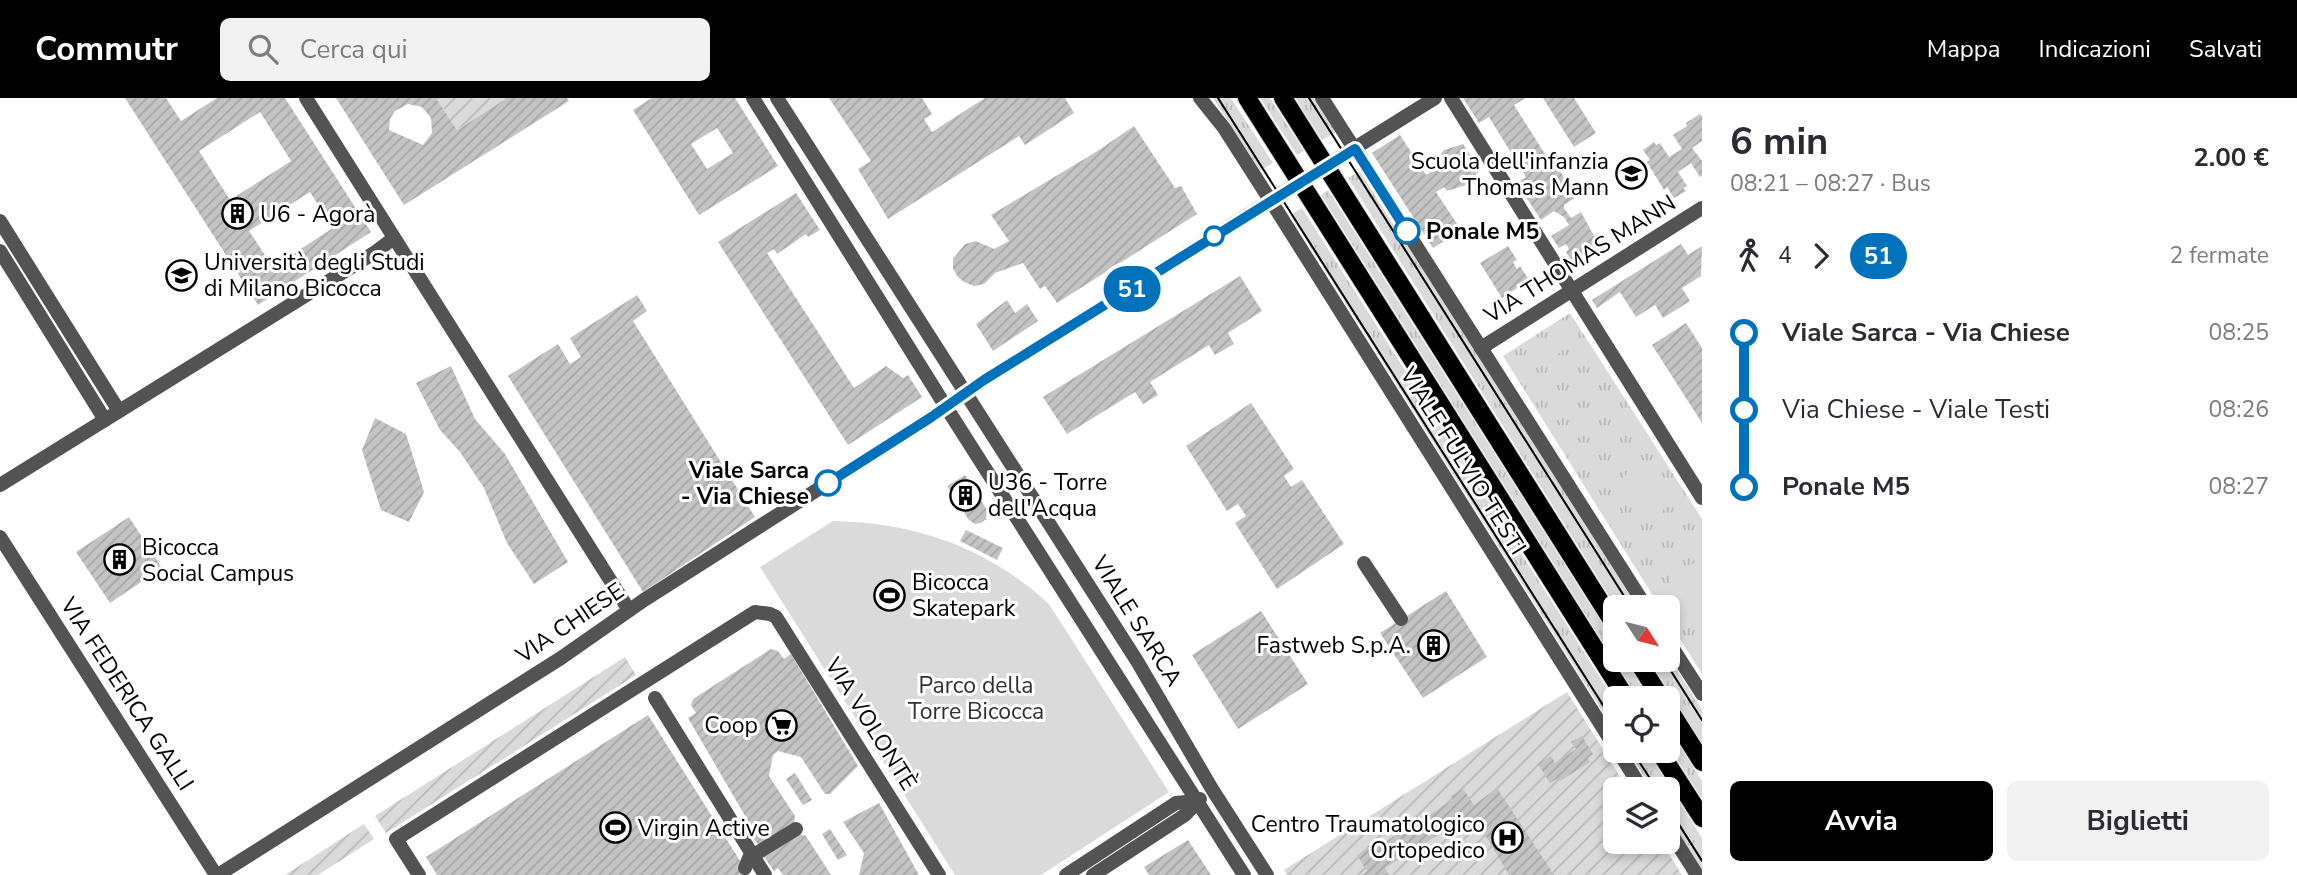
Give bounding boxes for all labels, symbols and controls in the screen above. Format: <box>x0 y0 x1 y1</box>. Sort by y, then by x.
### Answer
search box <box>220 18 710 81</box>
text: Commutr <box>35 27 178 72</box>
icon: search <box>244 30 282 68</box>
text: Cerca qui <box>300 32 408 67</box>
text: Mappa <box>1927 33 2001 65</box>
text: Indicazioni <box>2039 33 2151 65</box>
text: Salvati <box>2189 33 2262 65</box>
text: 6 min <box>1730 116 1828 167</box>
text: 2.00 € <box>2193 140 2269 175</box>
place label: Scuola dell'infanzia Thomas Mann <box>1411 146 1609 203</box>
school or university icon: Scuola dell'infanzia Thomas Mann <box>1615 157 1649 191</box>
text: 08:21 – 08:27 · Bus <box>1730 168 1931 199</box>
street label: VIA THOMAS MANN <box>1478 188 1682 331</box>
building icon: U6 - Agorà <box>220 197 254 231</box>
place label: U6 - Agorà <box>260 199 375 230</box>
place label: Ponale M5 <box>1426 216 1539 247</box>
marker: Ponale M5 <box>1394 218 1420 244</box>
unlabelled marker <box>1204 226 1224 246</box>
icon: walk <box>1730 237 1768 275</box>
icon: forward <box>1802 237 1840 275</box>
text: 4 <box>1778 240 1792 271</box>
text: 51 <box>1864 240 1893 272</box>
text: 2 fermate <box>2169 240 2269 271</box>
place label: Università degli Studi di Milano Bicocca <box>204 247 425 304</box>
school or university icon: Università degli Studi di Milano Bicocca <box>164 258 198 292</box>
line badge: 51 <box>1100 266 1164 312</box>
text: 51 <box>1118 273 1146 305</box>
text: Viale Sarca - Via Chiese <box>1782 315 2070 350</box>
text: 08:25 <box>2209 317 2269 348</box>
street label: VIALE FULVIO TESTI <box>1392 360 1533 561</box>
text: Via Chiese - Viale Testi <box>1782 392 2050 427</box>
text: 08:26 <box>2209 394 2269 425</box>
place label: Viale Sarca - Via Chiese <box>681 455 809 512</box>
place label: U36 - Torre dell'Acqua <box>988 467 1107 524</box>
text: Ponale M5 <box>1782 469 1910 504</box>
marker: Viale Sarca - Via Chiese <box>815 470 841 496</box>
text: 08:27 <box>2209 471 2269 502</box>
building icon: U36 - Torre dell'Acqua <box>948 478 982 512</box>
place label: Bicocca Social Campus <box>142 532 294 589</box>
building icon: Bicocca Social Campus <box>102 543 136 577</box>
street label: VIALE SARCA <box>1084 549 1190 692</box>
place label: Bicocca Skatepark <box>912 567 1016 624</box>
street label: VIA CHIESE <box>509 575 630 671</box>
sports icon: Bicocca Skatepark <box>872 578 906 612</box>
street label: VIA FEDERICA GALLI <box>52 591 201 796</box>
north arrow <box>1603 595 1680 672</box>
map controls <box>1603 595 1680 854</box>
building icon: Fastweb S.p.A. <box>1417 628 1451 662</box>
place label: Fastweb S.p.A. <box>1257 630 1411 661</box>
street label: VIA VOLONTÈ <box>817 651 924 796</box>
park label: Parco della Torre Bicocca <box>908 670 1044 727</box>
button: locate <box>1603 686 1680 763</box>
supermarket icon: Coop <box>764 708 798 742</box>
place label: Coop <box>704 710 758 741</box>
button: layers <box>1603 777 1680 854</box>
button: Avvia <box>1730 781 1993 861</box>
button: Biglietti <box>2007 781 2269 861</box>
place label: Centro Traumatologico Ortopedico <box>1251 809 1485 866</box>
sports icon: Virgin Active <box>598 811 632 845</box>
place label: Virgin Active <box>637 813 770 844</box>
hospital icon: Centro Traumatologico Ortopedico <box>1491 820 1525 854</box>

